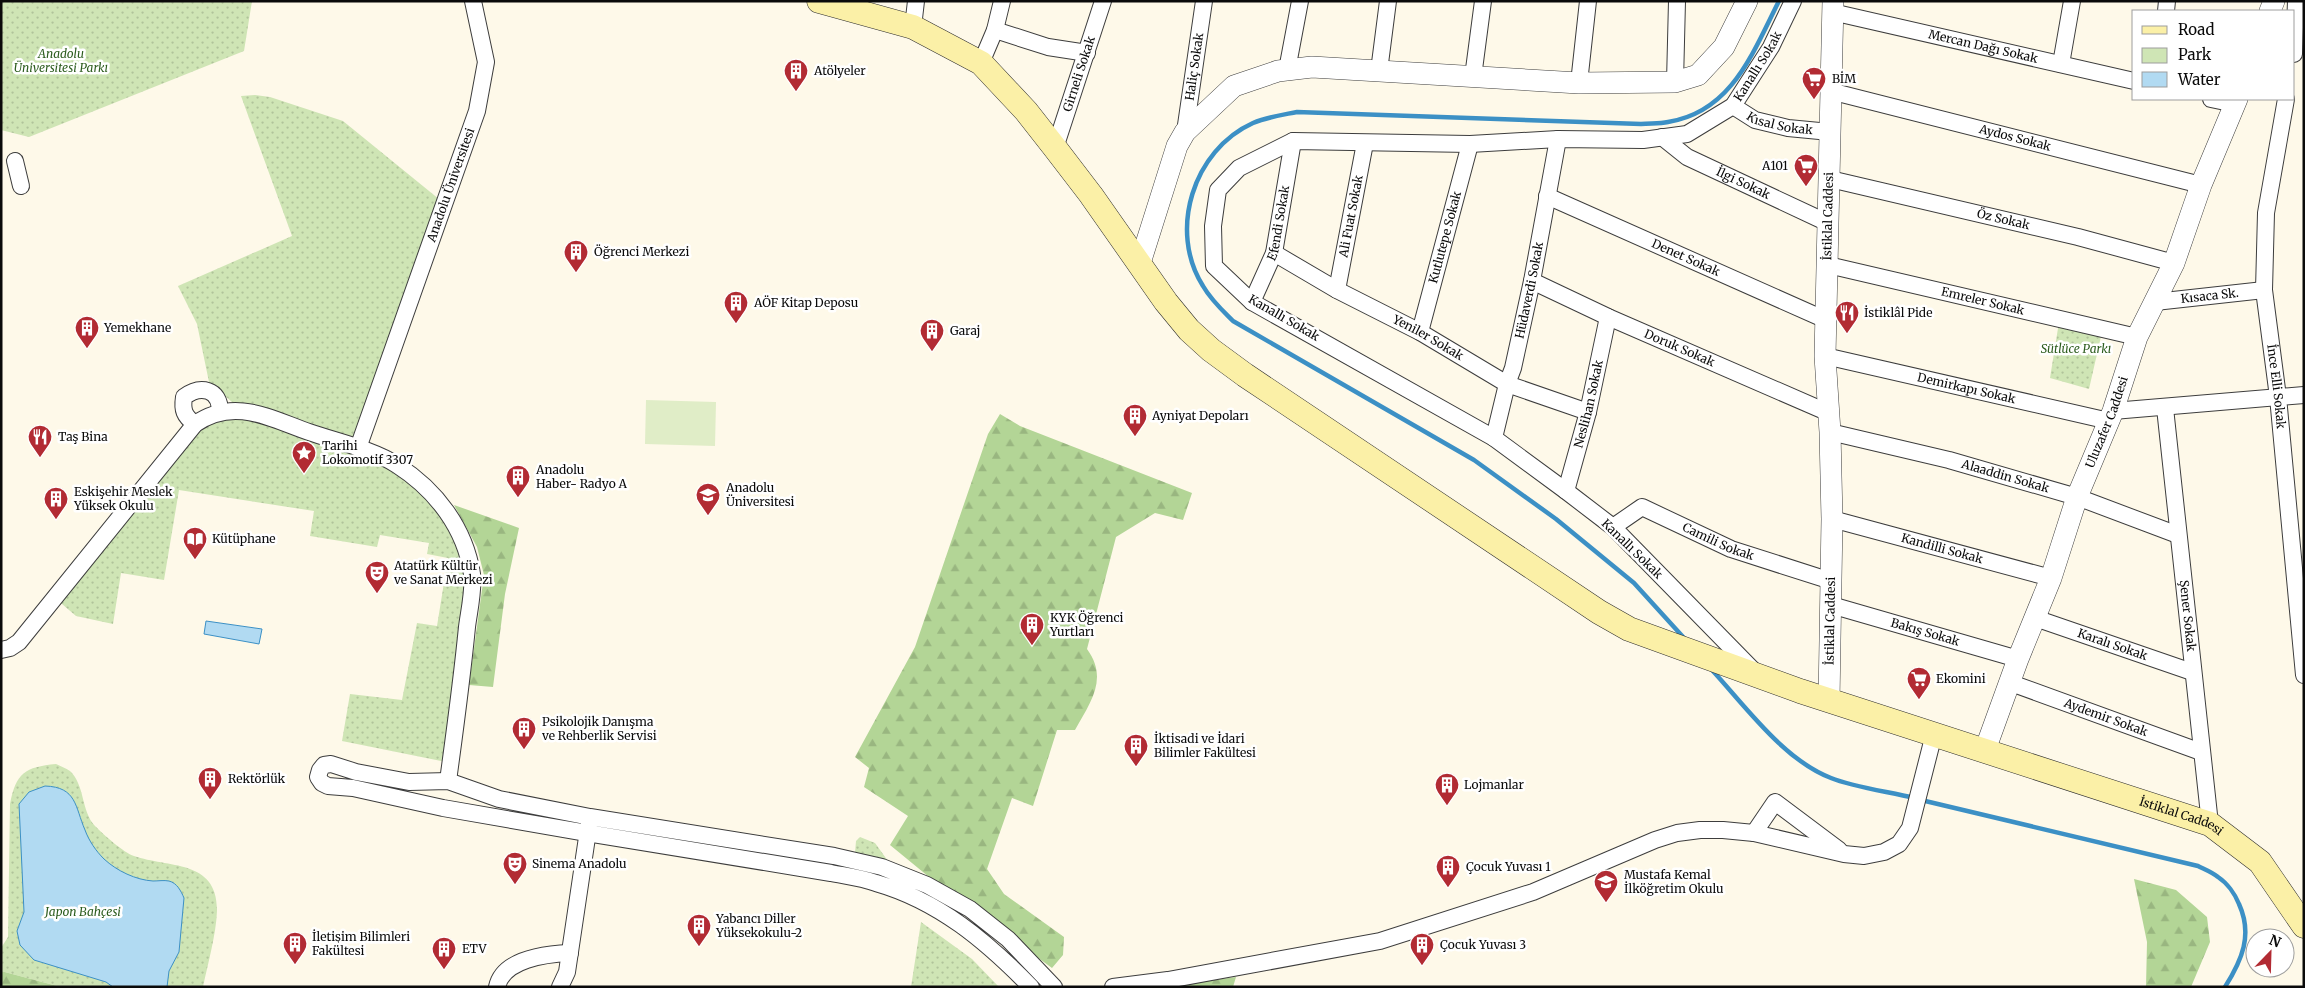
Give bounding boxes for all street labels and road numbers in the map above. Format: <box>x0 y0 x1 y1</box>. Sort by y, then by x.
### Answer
street label: Mercan Dağı Sokak <box>1927 26 2040 66</box>
street label: Kanallı Sokak <box>1730 28 1785 104</box>
street label: Haliç Sokak <box>1182 31 1206 102</box>
street label: Girneli Sokak <box>1059 34 1098 113</box>
street label: Kısal Sokak <box>1744 109 1814 137</box>
street label: Aydos Sokak <box>1977 121 2053 154</box>
street label: Anadolu Üniversitesi <box>423 126 477 245</box>
street label: İlgi Sokak <box>1714 164 1773 202</box>
street label: İstiklal Caddesi <box>1819 172 1836 261</box>
street label: Ali Fuat Sokak <box>1335 173 1366 260</box>
street label: Efendi Sokak <box>1264 184 1292 263</box>
street label: Kutlutepe Sokak <box>1425 189 1464 285</box>
street label: Öz Sokak <box>1976 206 2032 233</box>
street label: Denet Sokak <box>1650 236 1723 279</box>
street label: Hüdaverdi Sokak <box>1512 240 1546 340</box>
street label: Emreler Sokak <box>1940 284 2026 318</box>
street label: Kısaca Sk. <box>2180 285 2239 306</box>
street label: Kanallı Sokak <box>1246 291 1323 344</box>
street label: Yeniler Sokak <box>1390 311 1467 364</box>
street label: Doruk Sokak <box>1642 326 1718 370</box>
street label: İnce Elli Sokak <box>2264 343 2289 430</box>
street label: Neslihan Sokak <box>1570 358 1606 449</box>
street label: Demirkapı Sokak <box>1916 369 2017 406</box>
street label: Uluzafer Caddesi <box>2082 374 2131 470</box>
street label: Alaaddin Sokak <box>1959 456 2052 496</box>
street label: Kanallı Sokak <box>1599 516 1666 582</box>
street label: Camili Sokak <box>1680 519 1756 563</box>
street label: Kandilli Sokak <box>1900 530 1985 566</box>
street label: İstiklal Caddesi <box>1822 577 1838 665</box>
street label: Şener Sokak <box>2177 579 2199 653</box>
street label: Bakış Sokak <box>1889 615 1962 649</box>
street label: Karalı Sokak <box>2076 625 2150 663</box>
street label: Aydemir Sokak <box>2061 695 2150 739</box>
street label: İstiklal Caddesi <box>2137 794 2226 838</box>

